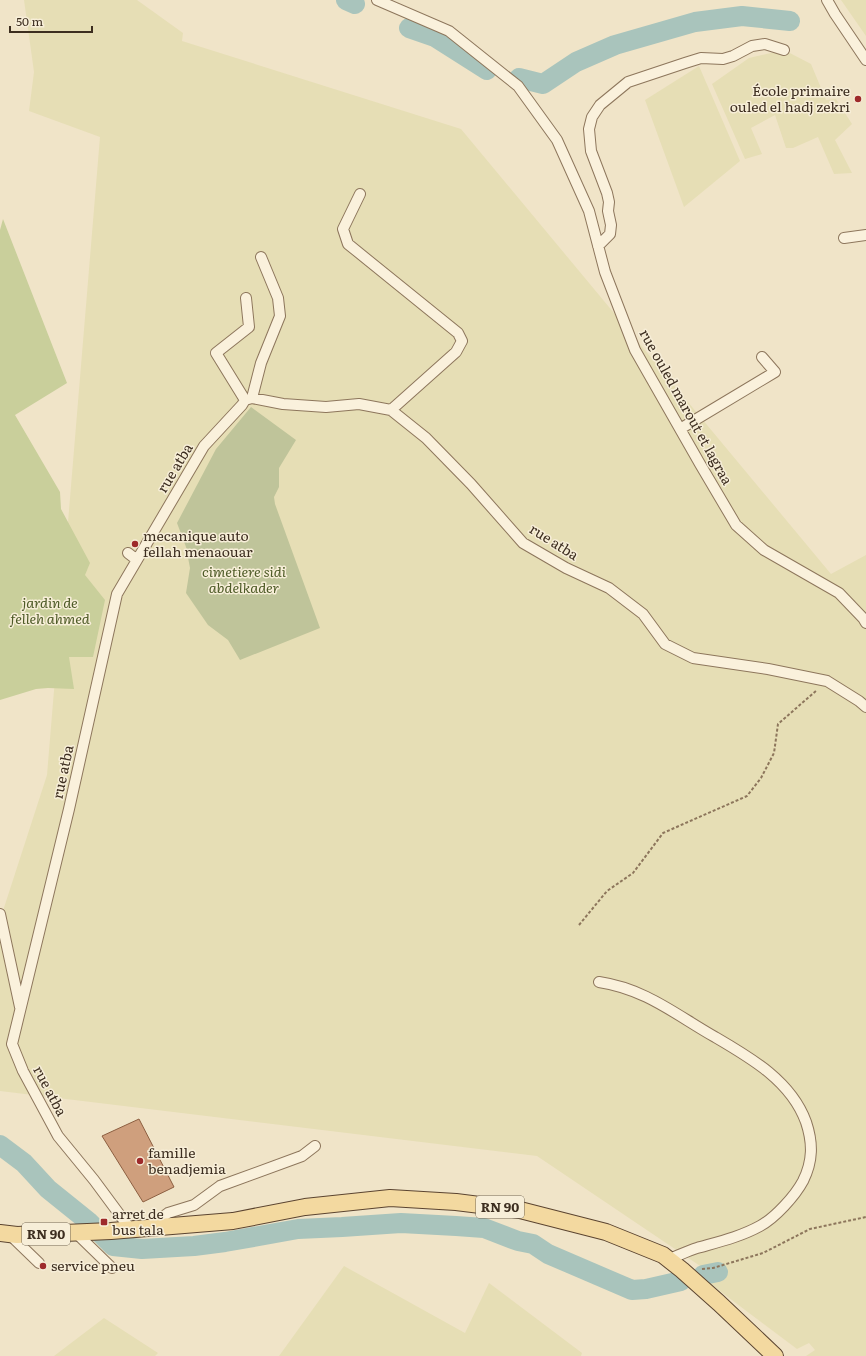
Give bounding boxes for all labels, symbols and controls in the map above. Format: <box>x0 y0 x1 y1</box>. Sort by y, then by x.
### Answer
scale bar <box>10 8 92 34</box>
text: 50 m <box>16 12 43 30</box>
place label: École primaire ouled el hadj zekri <box>730 80 850 116</box>
marker: École primaire ouled el hadj zekri <box>853 94 863 104</box>
street label: rue ouled marout et lagraa <box>636 325 738 489</box>
street label: rue atba <box>152 439 197 496</box>
street label: rue atba <box>526 518 583 564</box>
place label: mecanique auto fellah menaouar <box>143 525 253 561</box>
marker: mecanique auto fellah menaouar <box>130 539 140 549</box>
park label: cimetiere sidi abdelkader <box>202 561 287 597</box>
park label: jardin de felleh ahmed <box>9 592 90 628</box>
street label: rue atba <box>47 743 78 800</box>
street label: rue atba <box>29 1062 73 1120</box>
place label: famille benadjemia <box>148 1142 226 1178</box>
marker: famille benadjemia <box>135 1156 145 1166</box>
road number: RN 90 <box>476 1196 524 1218</box>
place label: arret de bus tala <box>112 1203 164 1239</box>
marker: arret de bus tala <box>99 1217 109 1227</box>
road number: RN 90 <box>22 1223 70 1245</box>
place label: service pneu <box>51 1255 135 1275</box>
marker: service pneu <box>38 1261 48 1271</box>

